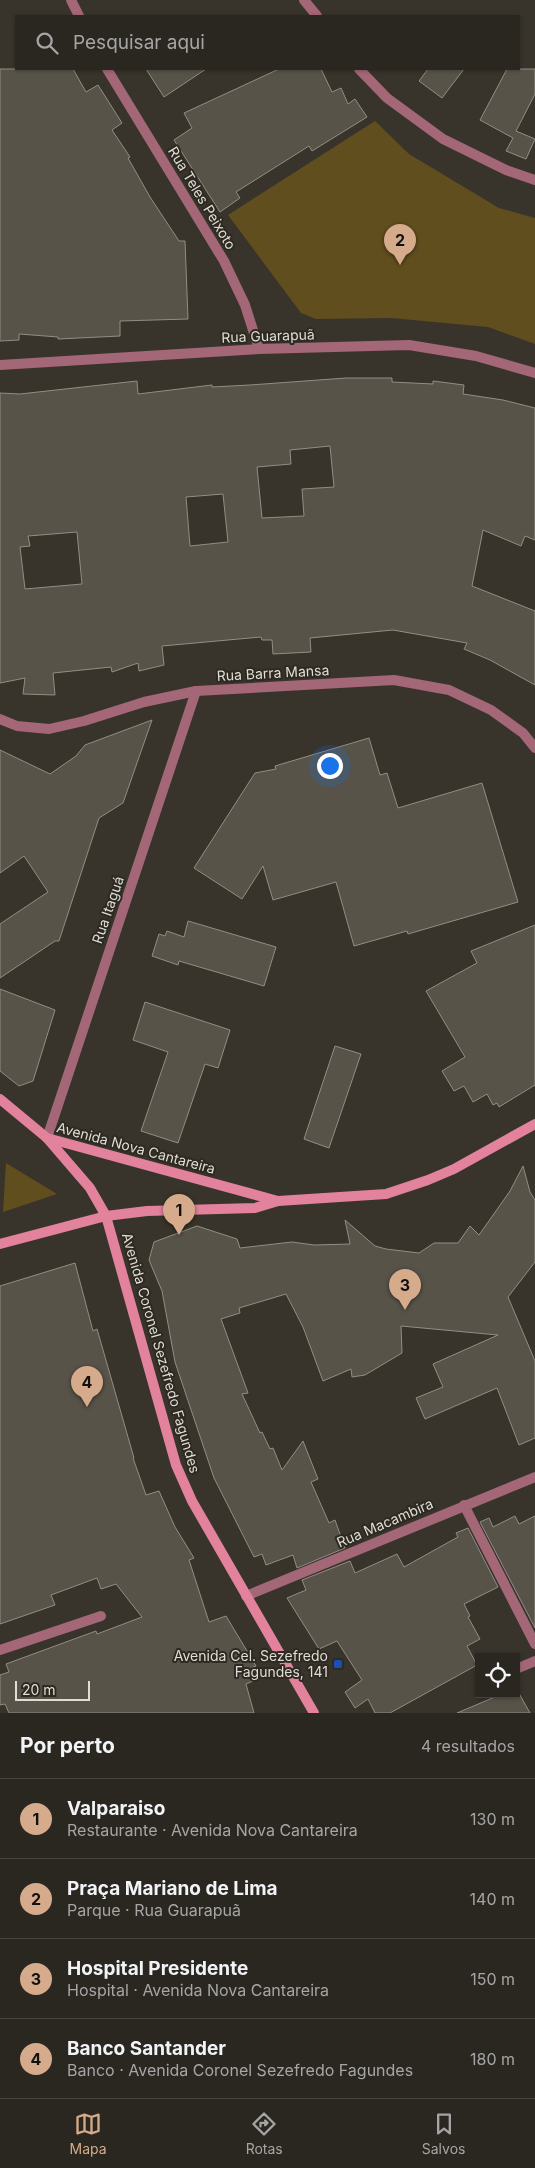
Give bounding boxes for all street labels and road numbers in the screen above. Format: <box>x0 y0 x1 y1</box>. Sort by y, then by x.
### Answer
street label: Rua Teles Peixoto <box>165 143 240 252</box>
street label: Rua Guarapuã <box>221 325 315 346</box>
street label: Rua Barra Mansa <box>216 661 330 684</box>
street label: Rua Itaguá <box>88 874 127 946</box>
street label: Avenida Nova Cantareira <box>55 1118 217 1177</box>
street label: Avenida Coronel Sezefredo Fagundes <box>119 1231 204 1475</box>
street label: Rua Macambira <box>334 1495 436 1550</box>

